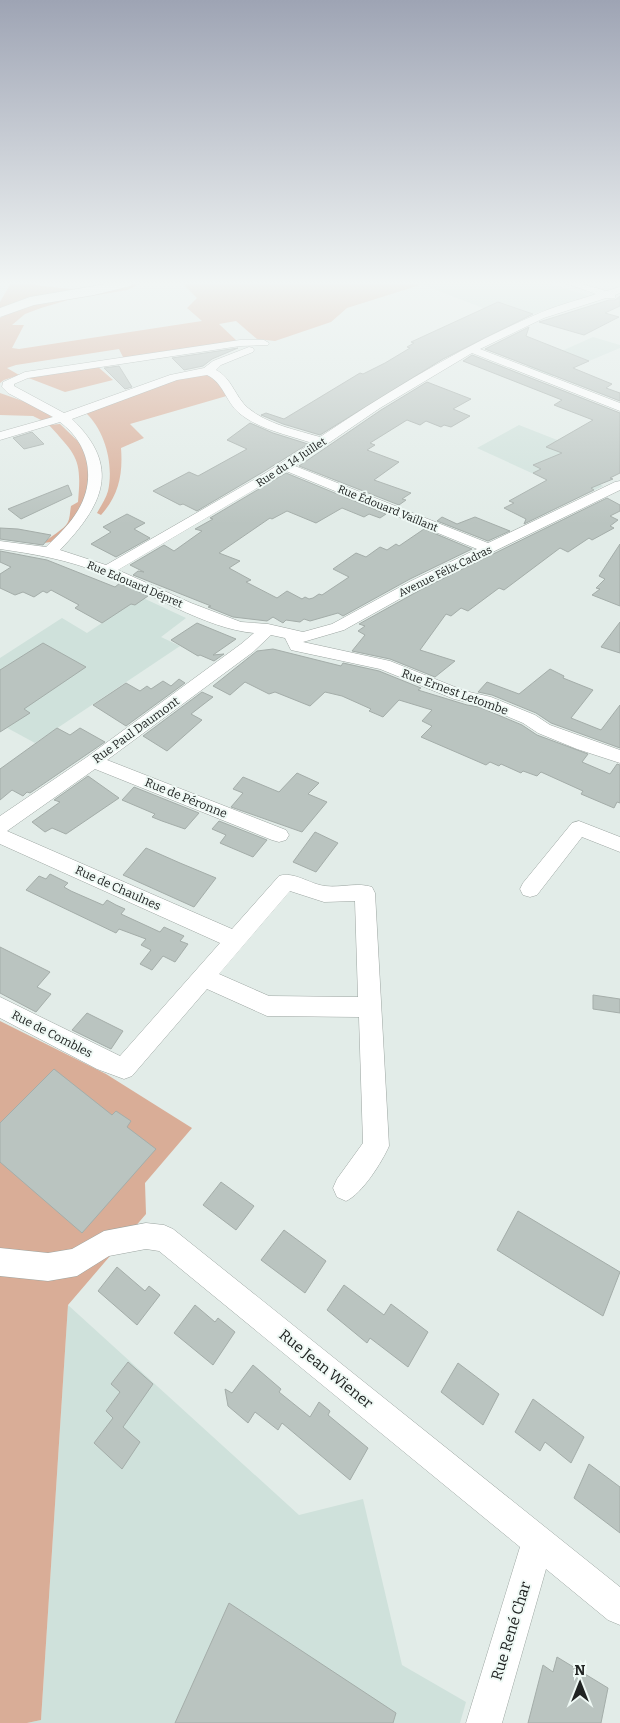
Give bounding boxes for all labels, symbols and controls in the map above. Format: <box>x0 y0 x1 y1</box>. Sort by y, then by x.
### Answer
street label: Rue du 14 Juillet <box>254 435 329 490</box>
street label: Rue Édouard Vaillant <box>336 481 440 535</box>
street label: Avenue Félix Cadras <box>396 543 494 600</box>
street label: Rue Edouard Dépret <box>85 558 185 611</box>
street label: Rue Ernest Letombe <box>400 666 510 718</box>
street label: Rue Paul Daumont <box>90 694 182 766</box>
street label: Rue de Péronne <box>143 775 229 821</box>
street label: Rue de Chaulnes <box>73 863 163 913</box>
street label: Rue de Combles <box>9 1008 95 1060</box>
street label: Rue Jean Wiener <box>275 1326 377 1413</box>
street label: Rue René Char <box>487 1579 535 1682</box>
north arrow <box>555 1658 605 1708</box>
text: N <box>575 1662 586 1679</box>

